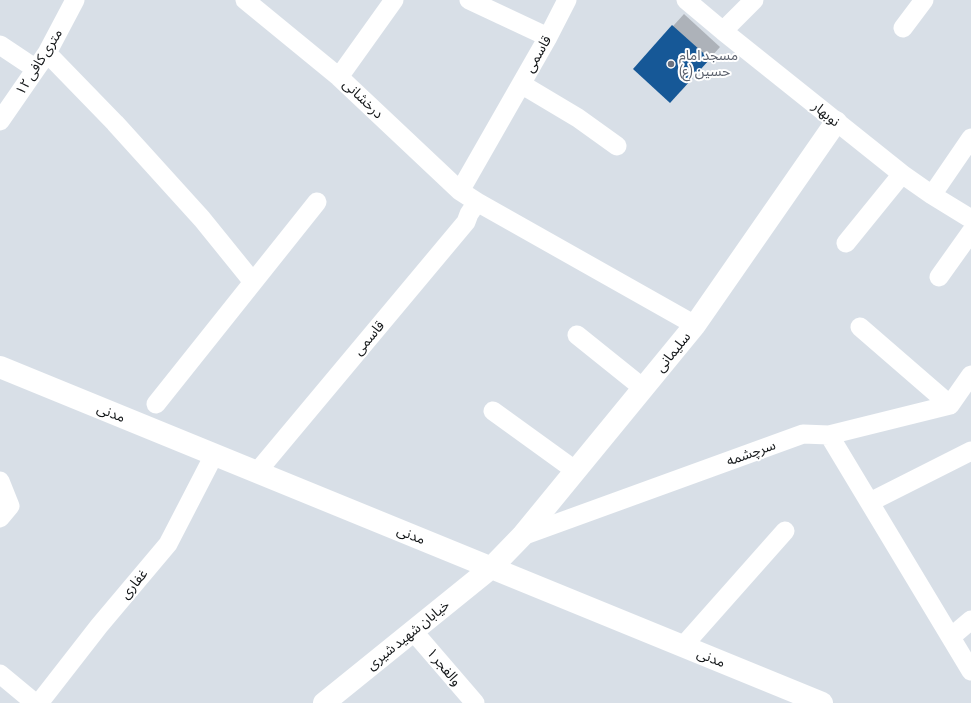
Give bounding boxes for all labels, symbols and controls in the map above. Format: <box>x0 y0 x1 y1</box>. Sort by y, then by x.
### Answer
street label: ۱۲ متری کافی <box>12 26 66 98</box>
street label: قاسمی <box>521 33 555 75</box>
place label: مسجد امام حسین (ع) <box>679 48 738 80</box>
marker: مسجد امام حسین (ع) <box>666 59 676 69</box>
street label: درخشانی <box>339 76 387 122</box>
street label: نوبهار <box>809 98 843 130</box>
street label: قاسمی <box>350 317 388 359</box>
street label: سلیمانی <box>652 329 694 375</box>
street label: مدنی <box>94 400 128 426</box>
street label: سرچشمه <box>724 436 778 470</box>
street label: مدنی <box>394 522 428 548</box>
street label: غفاری <box>117 566 151 602</box>
street label: خیابان شهید شیری <box>363 596 453 674</box>
street label: والفجر ۱ <box>423 645 465 689</box>
street label: مدنی <box>694 645 728 671</box>

